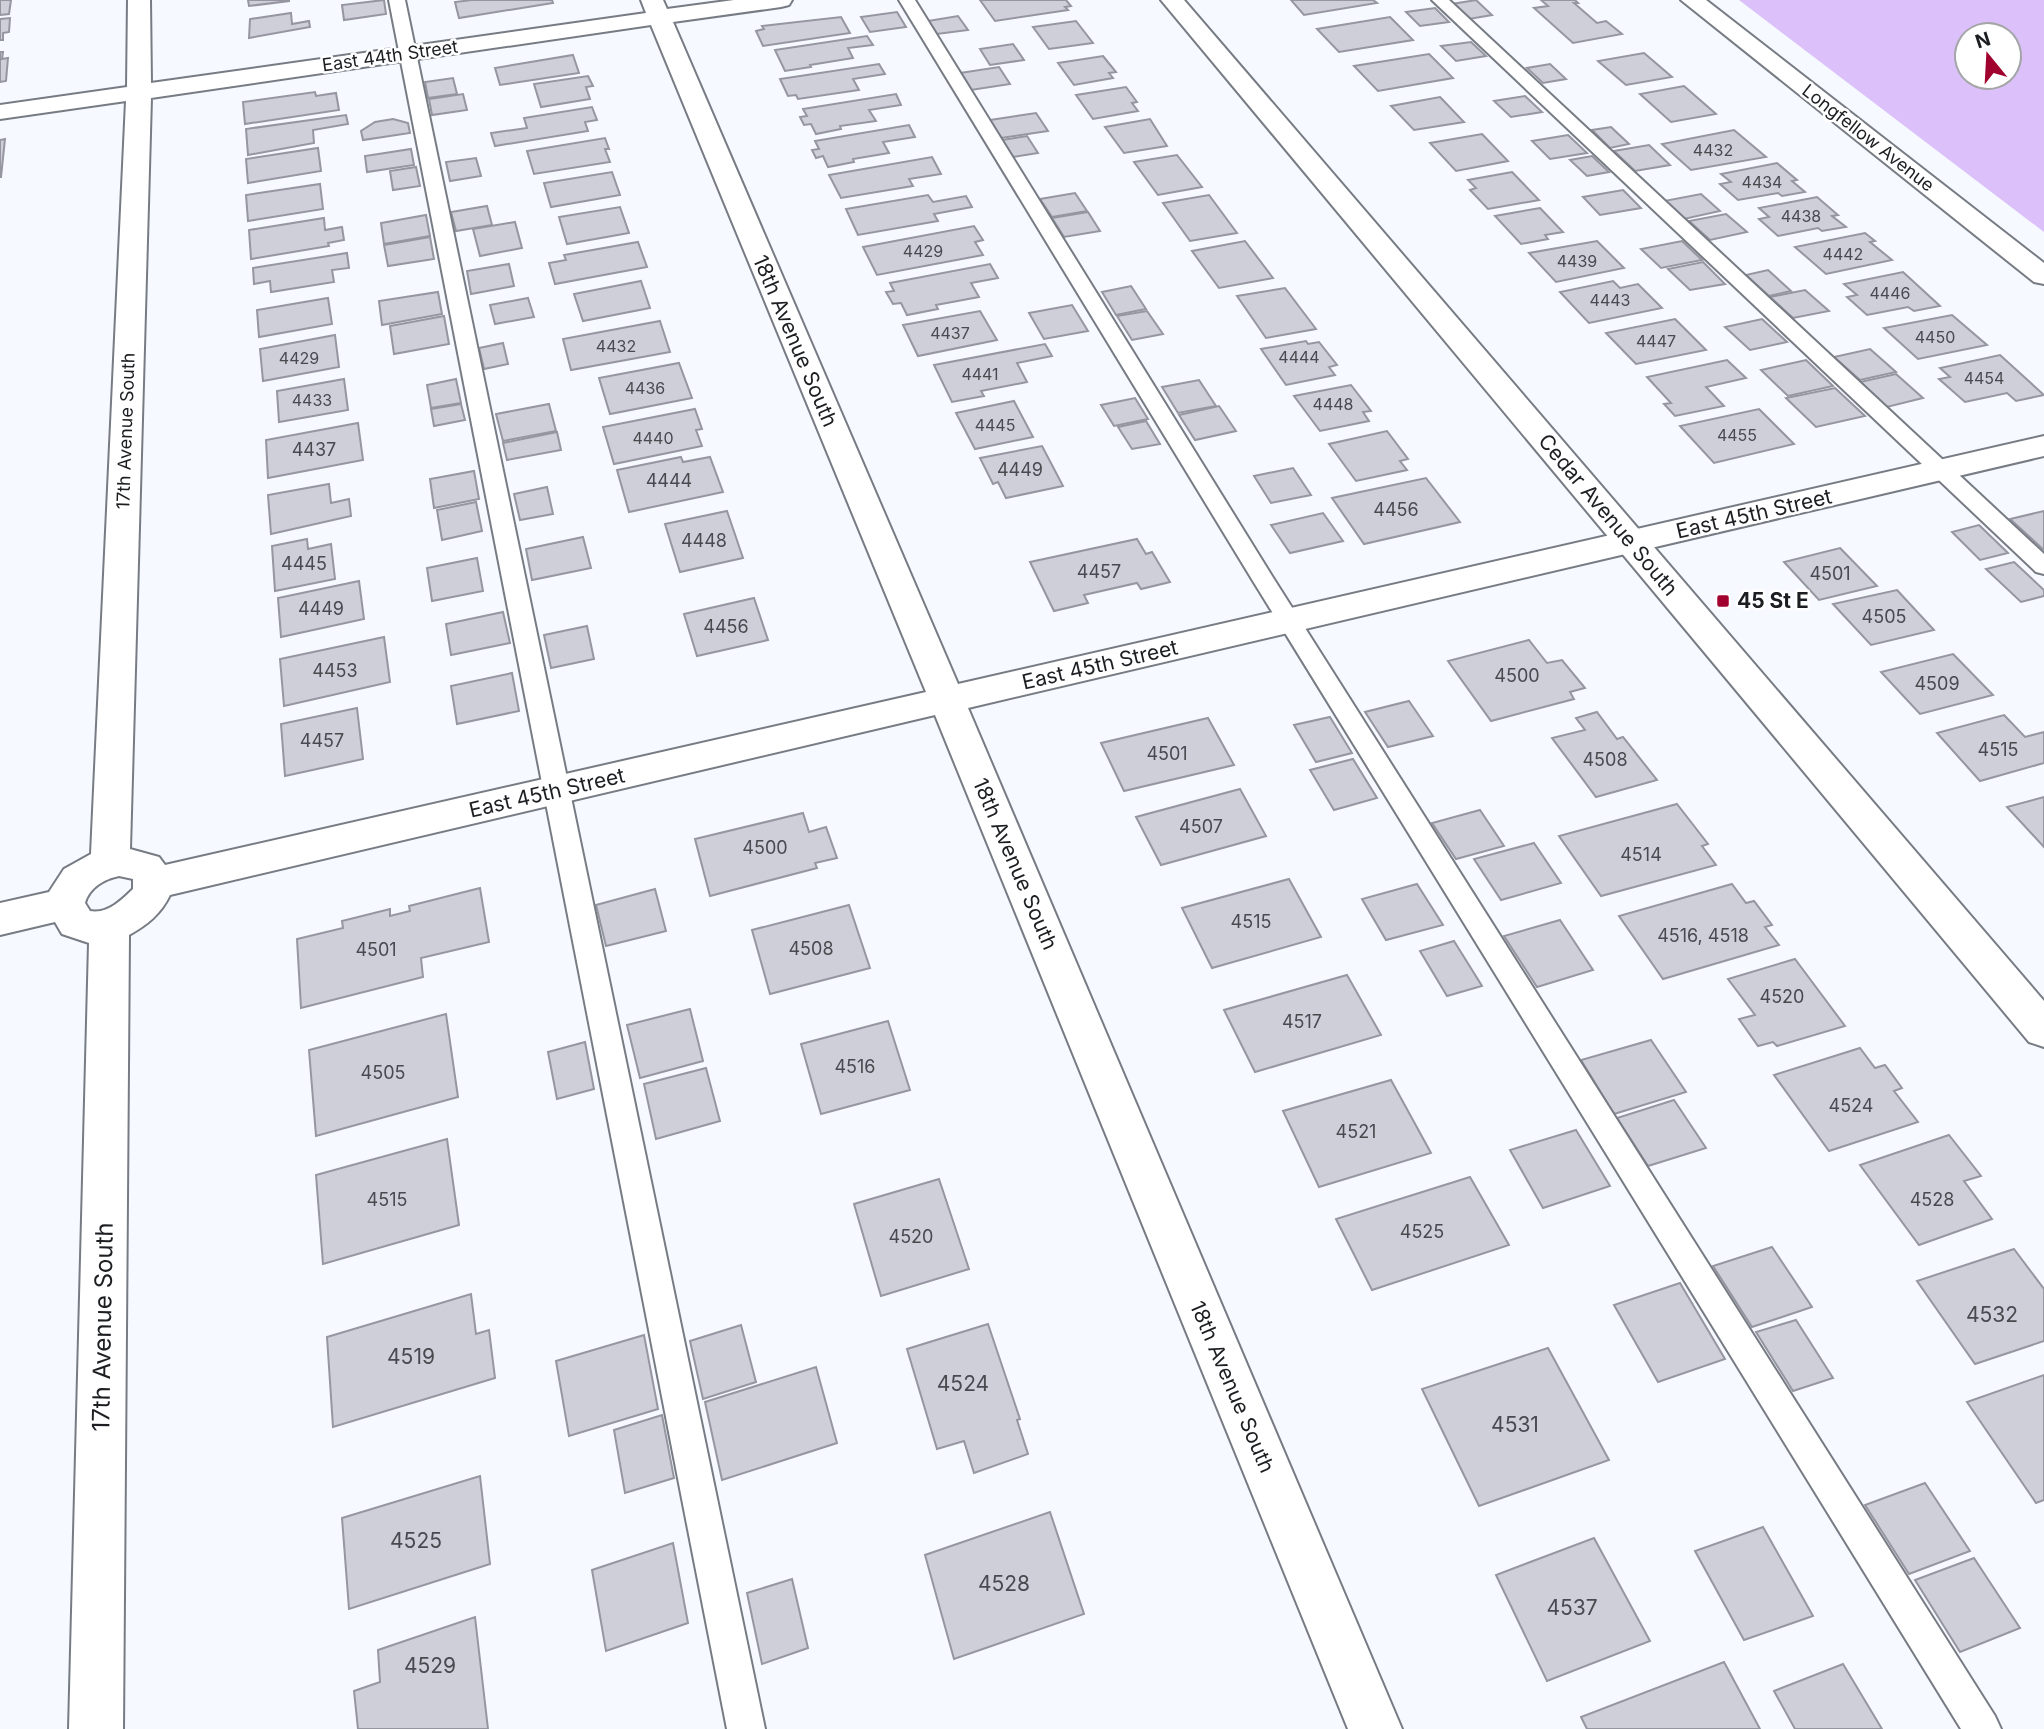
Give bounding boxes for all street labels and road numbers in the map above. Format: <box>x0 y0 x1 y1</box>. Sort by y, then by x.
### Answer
street label: East 44th Street <box>321 36 459 75</box>
street label: Longfellow Avenue <box>1798 80 1938 196</box>
street label: 18th Avenue South <box>748 251 843 430</box>
street label: 17th Avenue South <box>112 352 139 510</box>
street label: Cedar Avenue South <box>1533 429 1683 601</box>
street label: East 45th Street <box>1674 483 1834 544</box>
street label: East 45th Street <box>1020 634 1180 695</box>
street label: East 45th Street <box>467 762 627 823</box>
street label: 18th Avenue South <box>968 774 1063 953</box>
street label: 17th Avenue South <box>86 1222 119 1432</box>
street label: 18th Avenue South <box>1185 1297 1280 1476</box>

